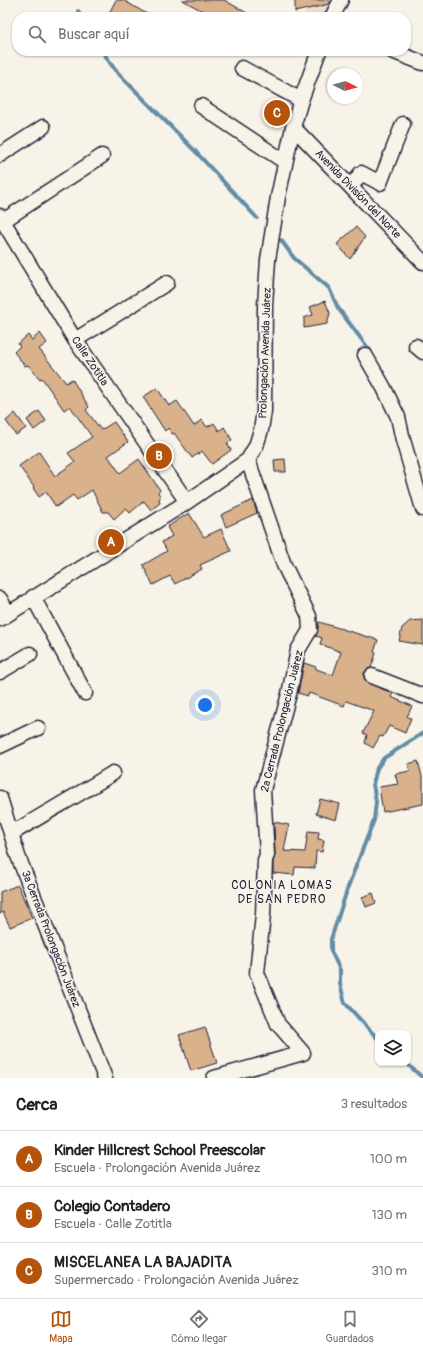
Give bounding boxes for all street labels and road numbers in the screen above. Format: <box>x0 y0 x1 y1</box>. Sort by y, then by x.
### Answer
street label: Avenida División del Norte <box>312 147 404 242</box>
street label: Prolongación Avenida Juárez <box>256 287 274 419</box>
street label: Calle Zotitla <box>69 334 111 388</box>
street label: 2a Cerrada Prolongación Juárez <box>258 649 306 793</box>
street label: 3a Cerrada Prolongación Juárez <box>19 869 83 1009</box>

